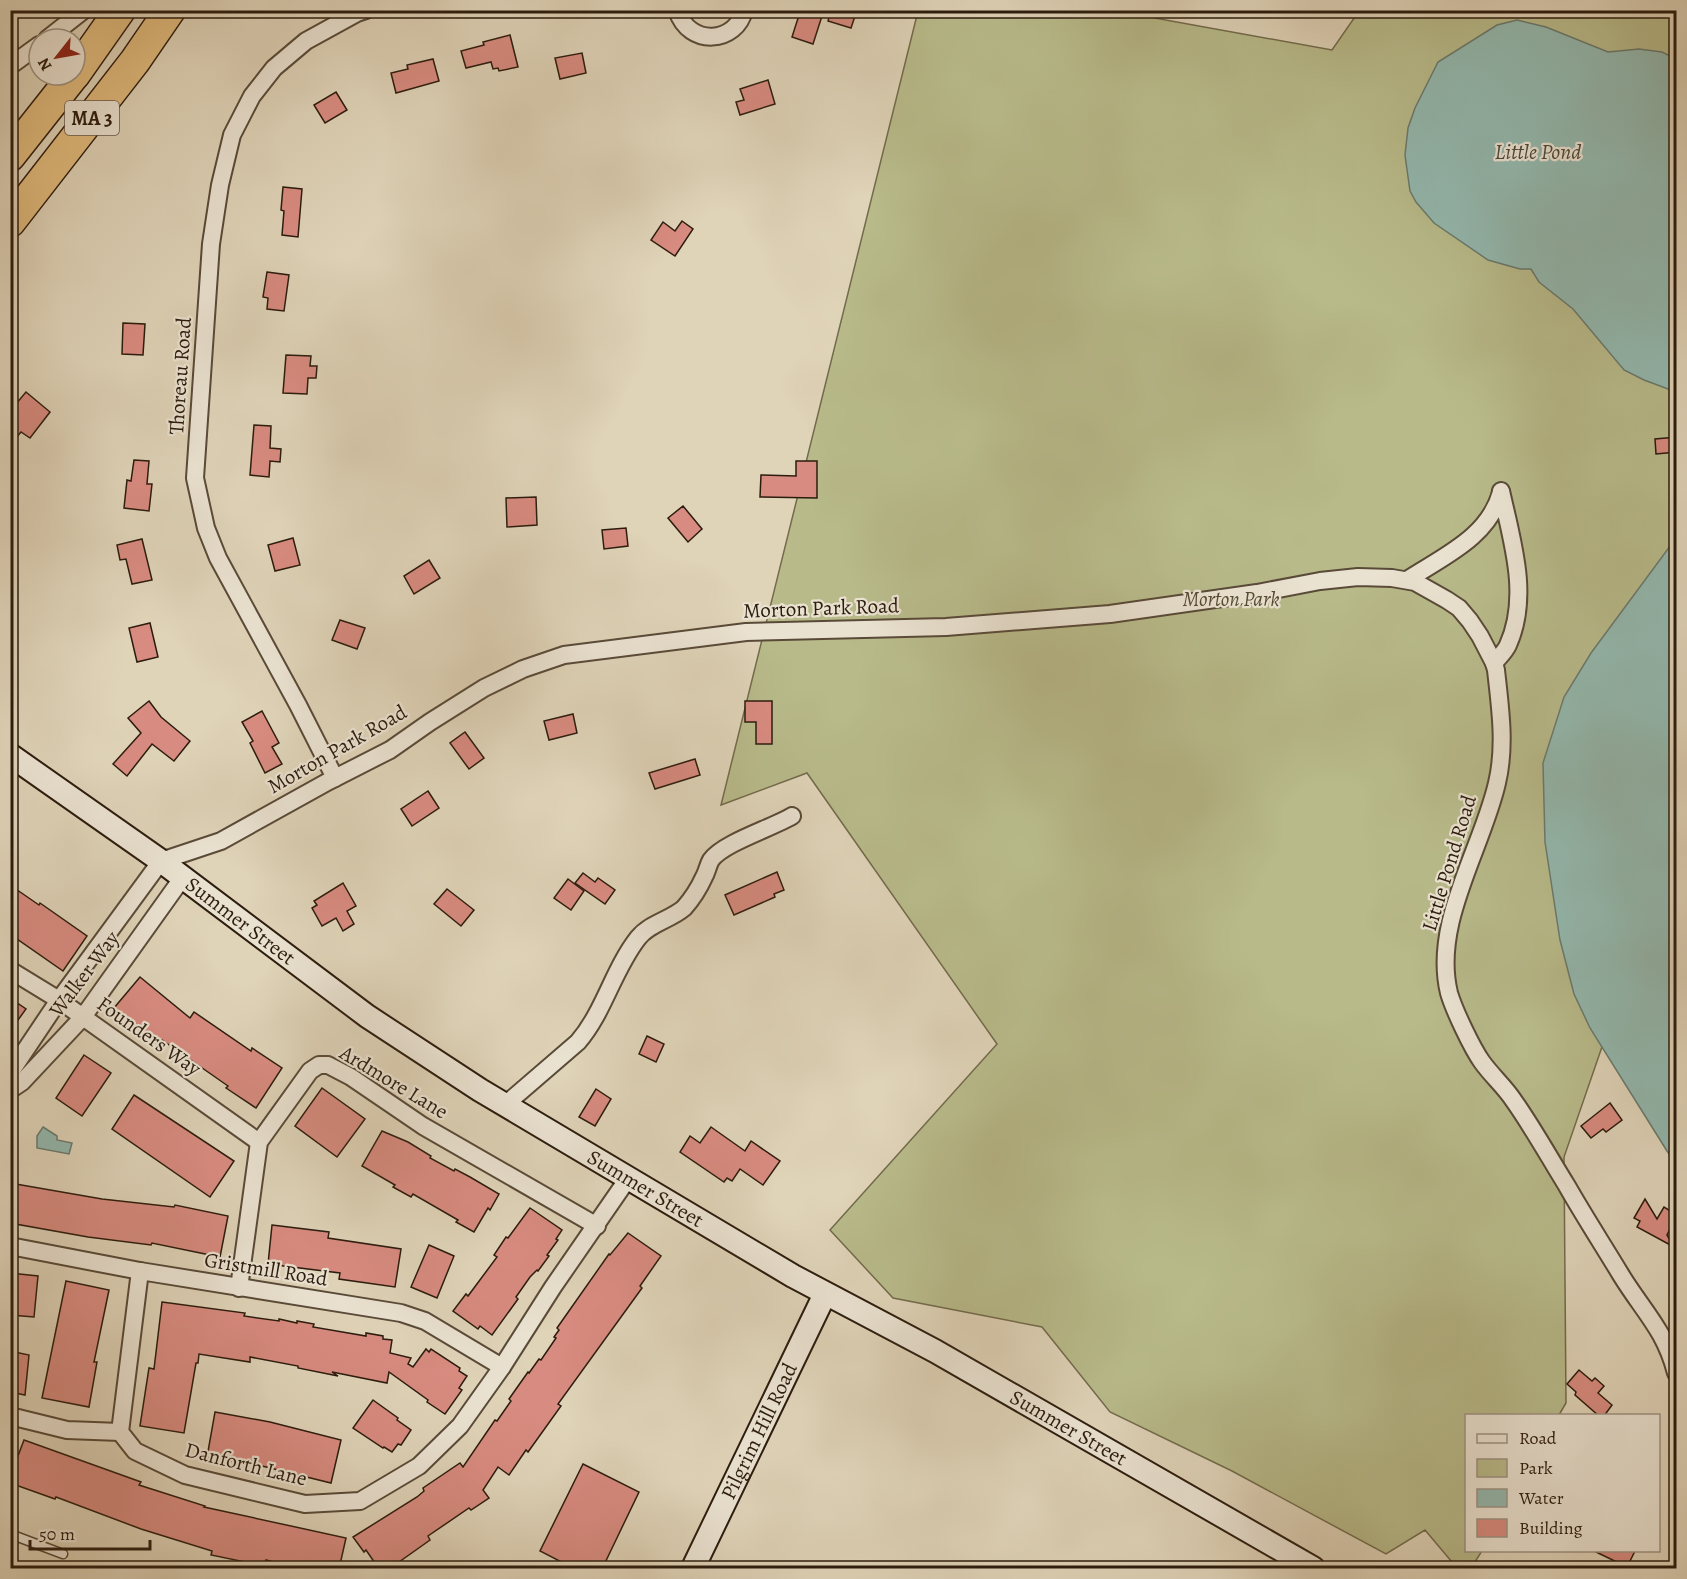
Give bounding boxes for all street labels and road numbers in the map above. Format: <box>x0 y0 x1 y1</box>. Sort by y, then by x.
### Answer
road number: MA 3 <box>65 101 119 135</box>
street label: Thoreau Road <box>162 316 198 436</box>
street label: Morton Park Road <box>742 591 900 625</box>
street label: Morton Park Road <box>262 697 412 800</box>
street label: Little Pond Road <box>1415 791 1483 934</box>
street label: Summer Street <box>180 870 301 971</box>
street label: Walker Way <box>42 925 126 1024</box>
street label: Founders Way <box>91 990 207 1083</box>
street label: Ardmore Lane <box>334 1038 453 1125</box>
street label: Summer Street <box>582 1143 709 1234</box>
street label: Gristmill Road <box>202 1245 330 1293</box>
street label: Pilgrim Hill Road <box>714 1358 804 1504</box>
street label: Summer Street <box>1005 1383 1132 1472</box>
street label: Danforth Lane <box>182 1435 310 1493</box>

